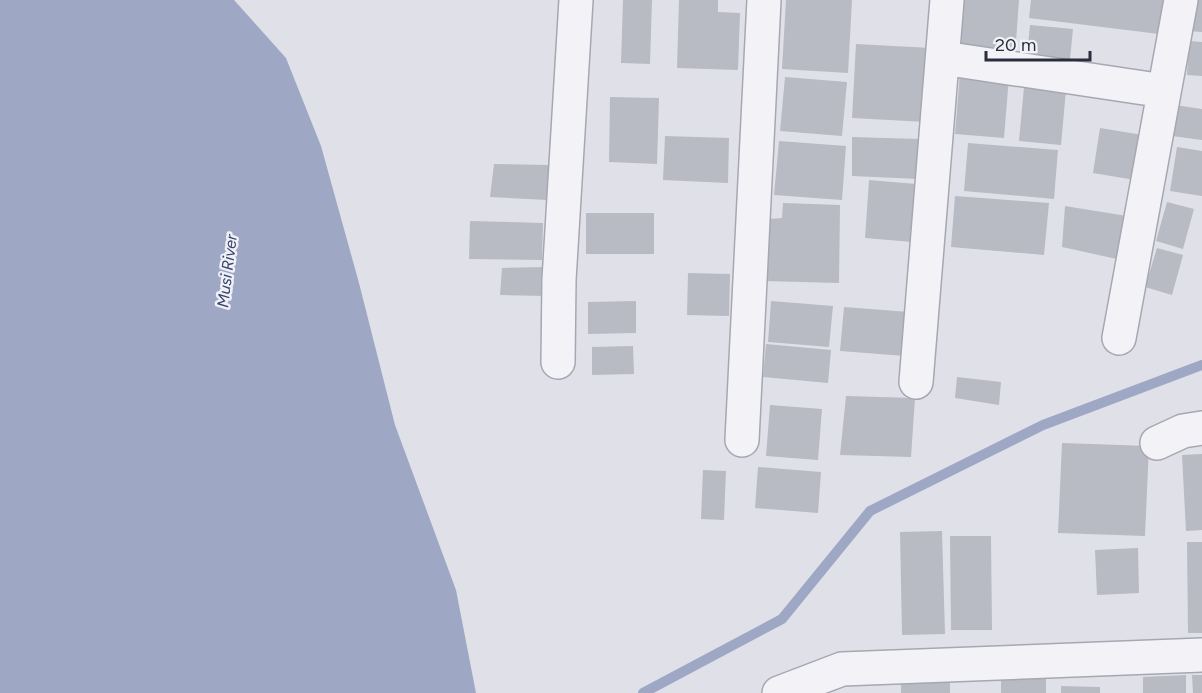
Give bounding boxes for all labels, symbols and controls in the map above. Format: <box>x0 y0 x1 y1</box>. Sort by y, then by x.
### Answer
scale bar <box>986 24 1090 62</box>
text: 20 m <box>995 34 1036 56</box>
water label: Musi River <box>213 233 241 309</box>

